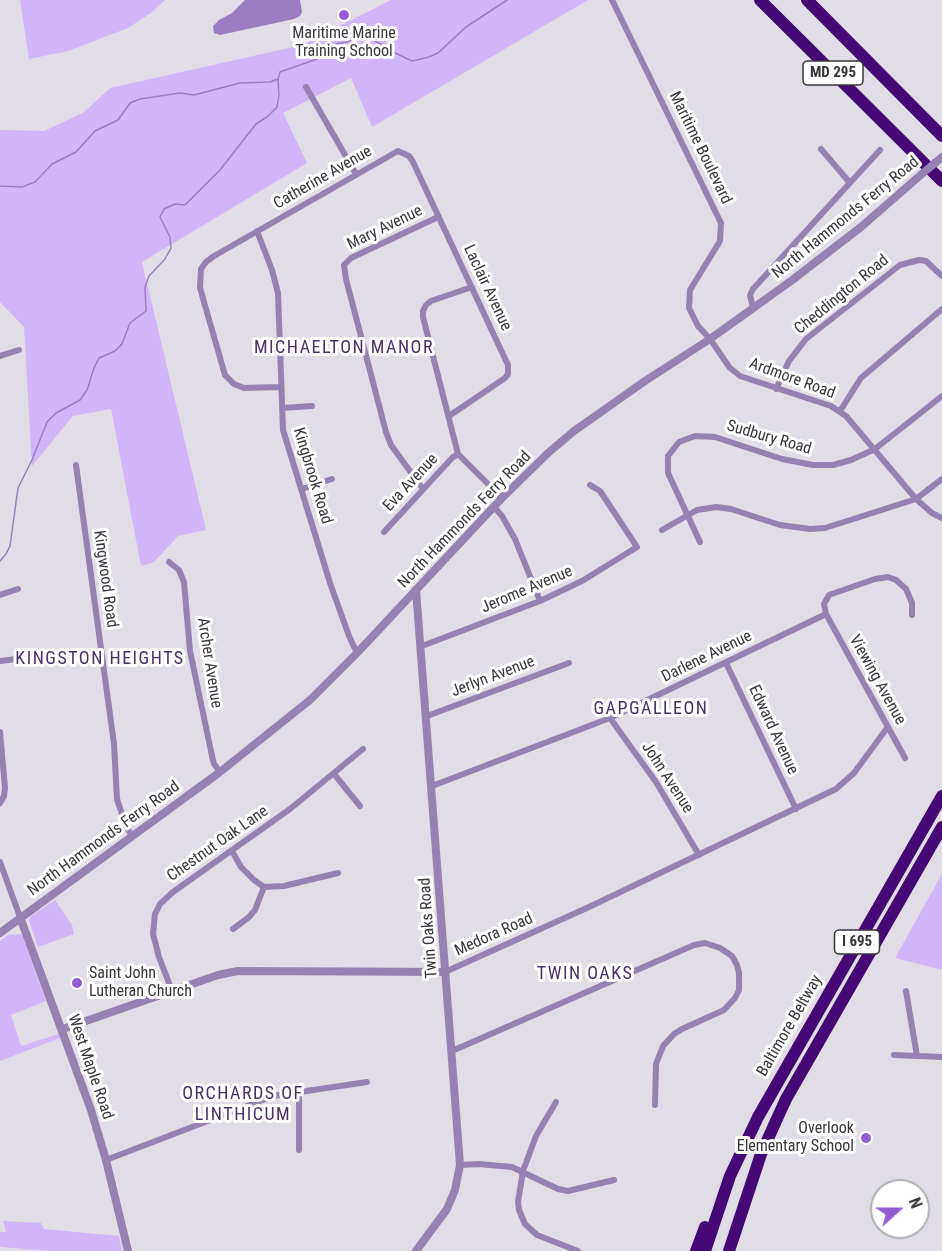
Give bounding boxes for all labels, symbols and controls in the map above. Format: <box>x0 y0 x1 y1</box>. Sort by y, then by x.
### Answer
marker: Maritime Marine Training School <box>337 8 351 22</box>
place label: Maritime Marine Training School <box>292 24 396 62</box>
road number: MD 295 <box>803 61 863 85</box>
street label: Maritime Boulevard <box>665 89 735 207</box>
street label: Catherine Avenue <box>270 142 376 214</box>
street label: North Hammonds Ferry Road <box>769 153 923 283</box>
street label: Mary Avenue <box>344 202 426 254</box>
street label: Laclair Avenue <box>459 242 515 334</box>
street label: Cheddington Road <box>791 251 893 339</box>
district label: MICHAELTON MANOR <box>254 337 434 359</box>
street label: Ardmore Road <box>746 355 838 403</box>
street label: Sudbury Road <box>725 417 813 459</box>
street label: Kingbrook Road <box>288 426 336 526</box>
street label: North Hammonds Ferry Road <box>395 447 535 593</box>
street label: Eva Avenue <box>379 450 443 516</box>
street label: Kingwood Road <box>89 529 121 629</box>
street label: Jerome Avenue <box>478 562 576 618</box>
street label: Archer Avenue <box>192 616 226 710</box>
street label: Darlene Avenue <box>659 627 755 687</box>
street label: Viewing Avenue <box>844 632 910 728</box>
district label: KINGSTON HEIGHTS <box>15 648 185 670</box>
street label: Jerlyn Avenue <box>449 652 537 702</box>
street label: Edward Avenue <box>744 682 802 778</box>
district label: GAPGALLEON <box>593 698 709 720</box>
street label: John Avenue <box>637 739 697 817</box>
street label: North Hammonds Ferry Road <box>24 777 184 901</box>
street label: Chestnut Oak Lane <box>164 802 272 886</box>
street label: Twin Oaks Road <box>416 877 442 979</box>
street label: Medora Road <box>452 909 536 961</box>
road number: I 695 <box>834 930 880 954</box>
district label: TWIN OAKS <box>537 963 633 985</box>
place label: Saint John Lutheran Church <box>89 964 192 1002</box>
street label: Baltimore Beltway <box>753 972 827 1080</box>
marker: Saint John Lutheran Church <box>70 976 84 990</box>
street label: West Maple Road <box>63 1012 117 1122</box>
district label: ORCHARDS OF LINTHICUM <box>182 1083 304 1126</box>
place label: Overlook Elementary School <box>737 1119 854 1157</box>
marker: Overlook Elementary School <box>859 1131 873 1145</box>
north arrow <box>870 1179 930 1239</box>
text: N <box>905 1195 926 1211</box>

